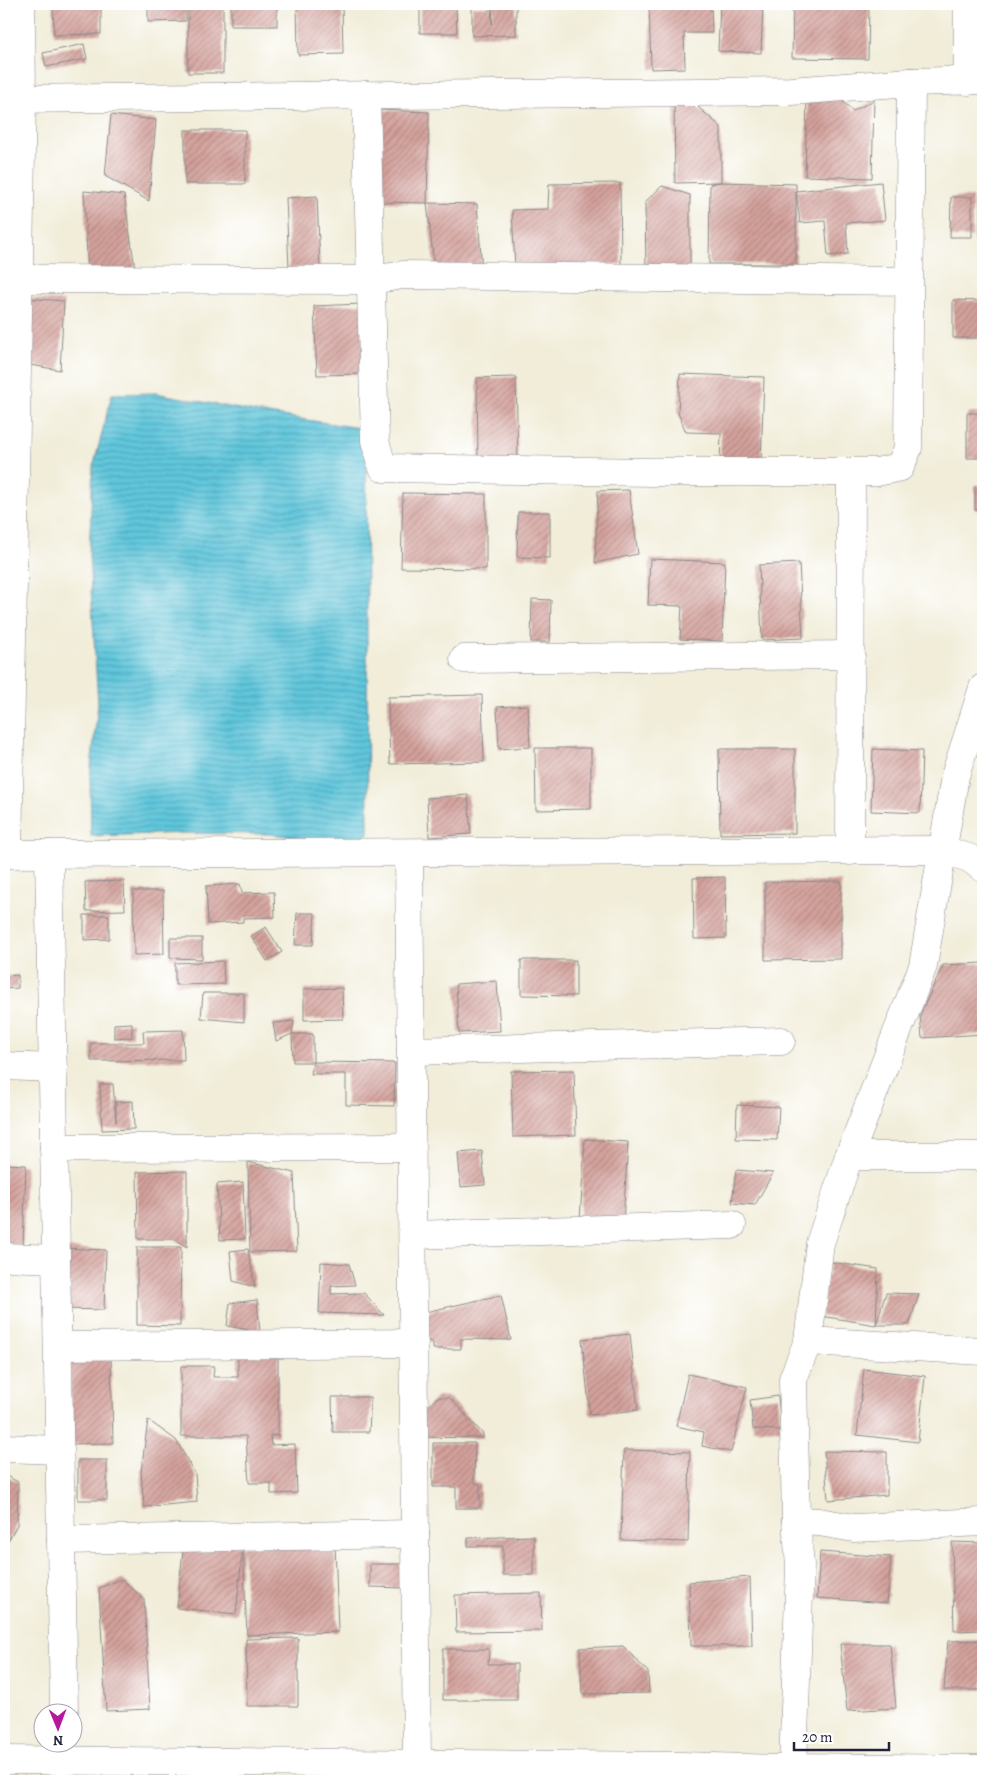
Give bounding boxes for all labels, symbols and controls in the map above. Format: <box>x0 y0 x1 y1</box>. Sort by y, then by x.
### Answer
north arrow <box>32 1702 82 1752</box>
scale bar <box>794 1720 890 1752</box>
text: 20 m <box>802 1727 833 1747</box>
text: N <box>53 1731 63 1750</box>

